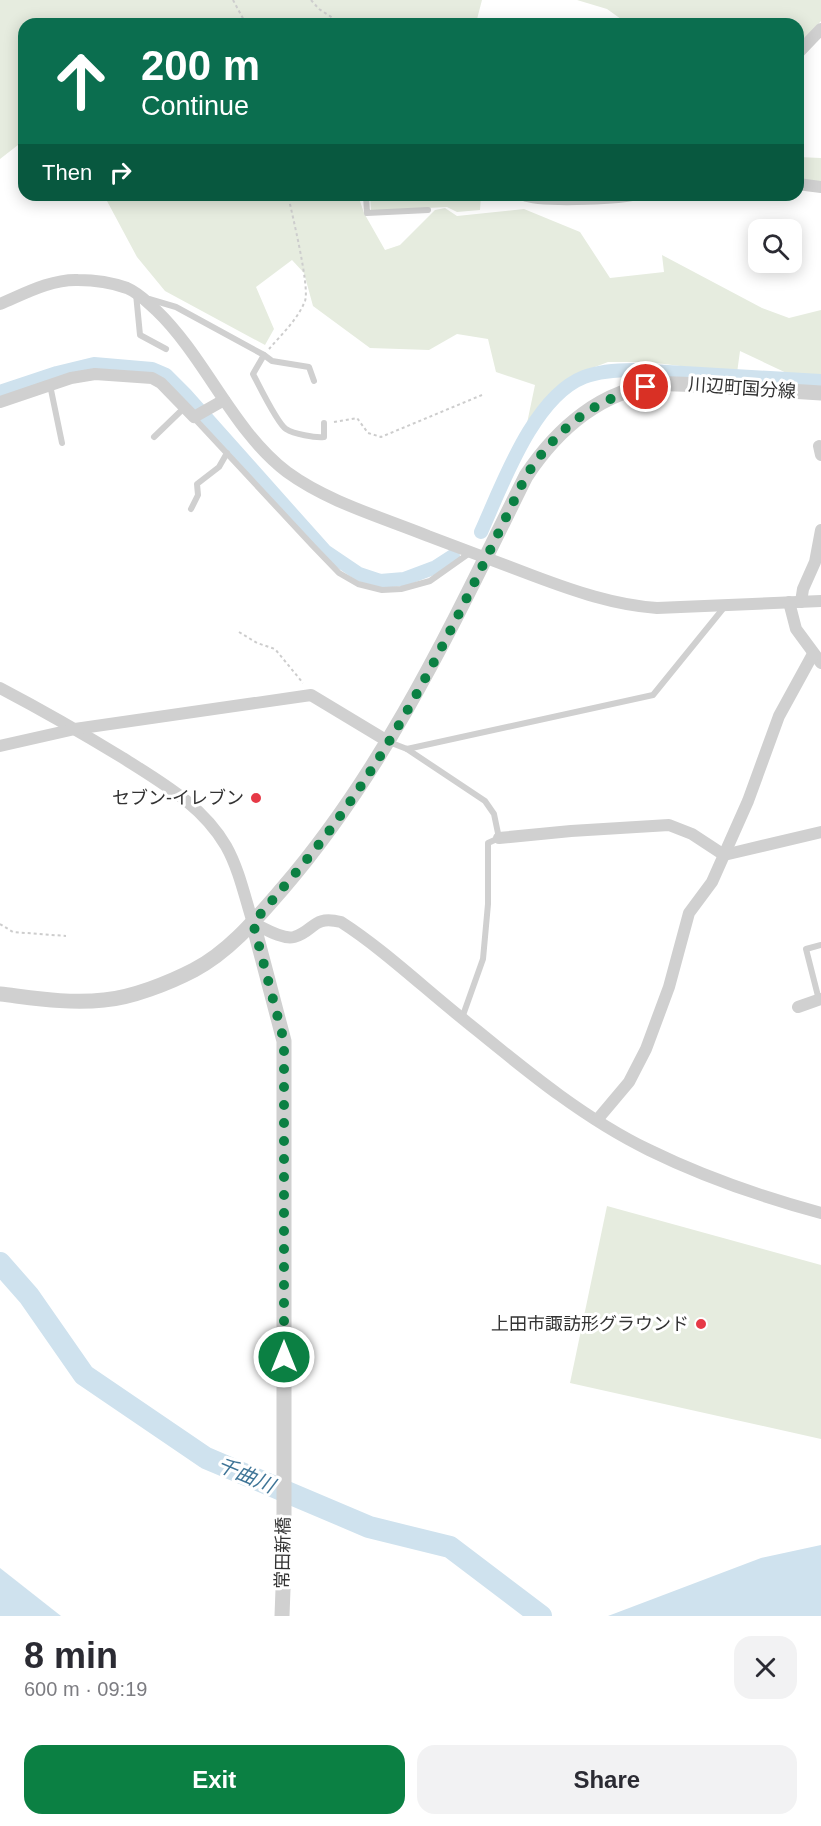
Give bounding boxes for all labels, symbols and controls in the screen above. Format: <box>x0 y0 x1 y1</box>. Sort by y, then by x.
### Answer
icon: ahead <box>42 42 120 120</box>
text: 200 m <box>141 42 260 89</box>
text: Continue <box>141 91 249 121</box>
icon: right <box>104 156 137 189</box>
text: Then <box>42 160 92 185</box>
map controls <box>748 219 802 273</box>
button: search <box>748 219 802 273</box>
pin <box>620 361 671 412</box>
icon: arrive <box>629 370 662 403</box>
street label: 川辺町国分線 <box>687 374 797 402</box>
place label: セブン-イレブン <box>112 788 244 808</box>
marker: セブン-イレブン <box>249 791 263 805</box>
place label: 上田市諏訪形グラウンド <box>491 1314 689 1334</box>
marker: 上田市諏訪形グラウンド <box>694 1317 708 1331</box>
position arrow <box>252 1325 316 1389</box>
water label: 千曲川 <box>214 1453 280 1498</box>
street label: 常田新橋 <box>272 1517 294 1589</box>
text: 8 min <box>24 1635 118 1676</box>
button: close <box>734 1636 797 1699</box>
text: 600 m · 09:19 <box>24 1678 147 1700</box>
button: Exit <box>24 1745 405 1814</box>
button: Share <box>417 1745 797 1814</box>

